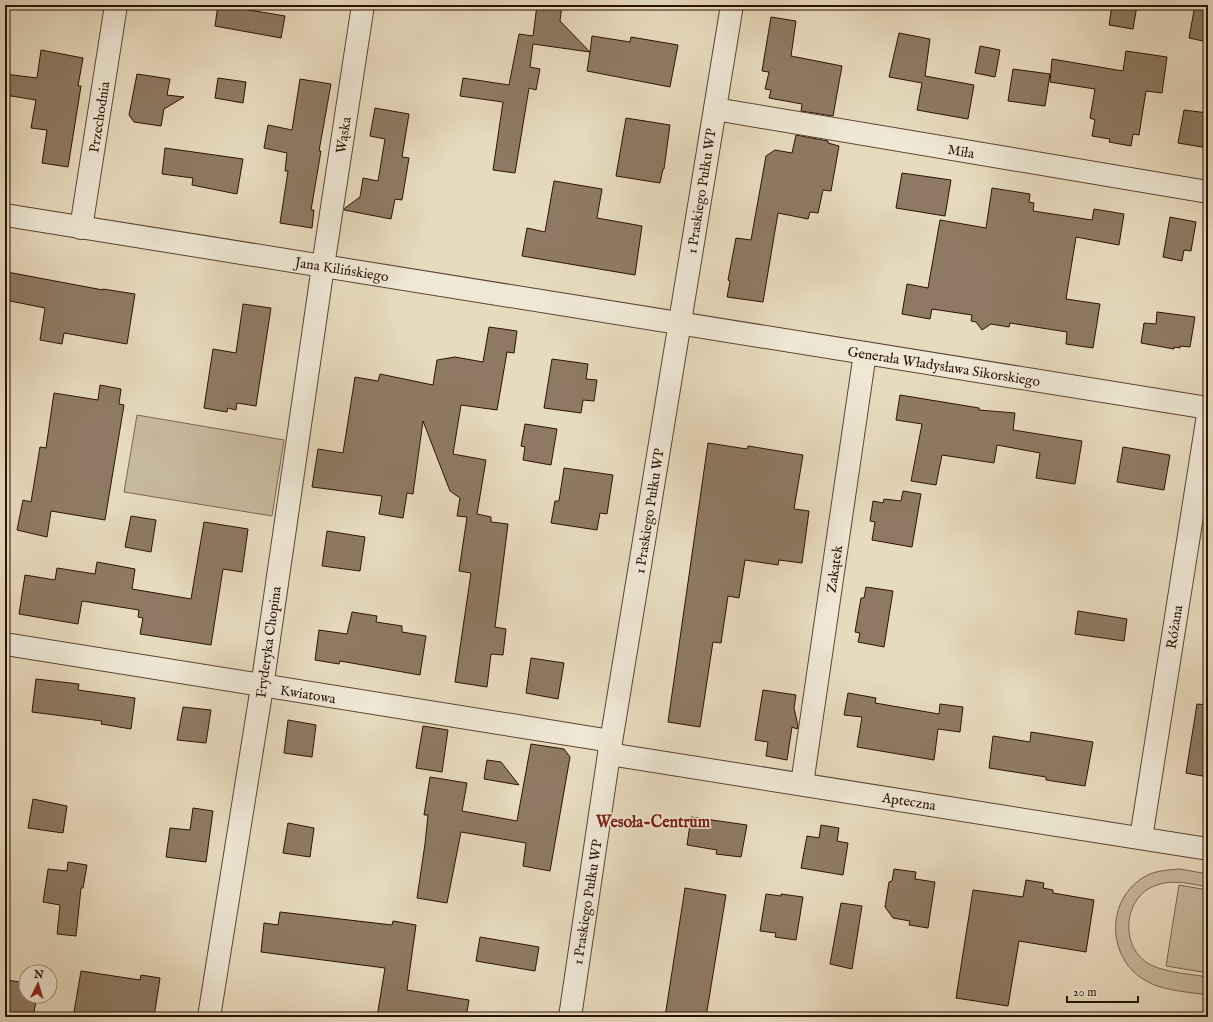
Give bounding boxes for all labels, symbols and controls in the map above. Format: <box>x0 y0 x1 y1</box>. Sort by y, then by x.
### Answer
street label: Przechodnia <box>85 79 115 154</box>
street label: Wąska <box>332 115 356 155</box>
street label: 1 Praskiego Pułku WP <box>683 127 721 255</box>
street label: Miła <box>946 141 977 163</box>
street label: Jana Kilińskiego <box>292 253 390 286</box>
street label: Generała Władysława Sikorskiego <box>846 343 1042 391</box>
street label: 1 Praskiego Pułku WP <box>631 447 669 575</box>
street label: Zakątek <box>823 544 847 594</box>
street label: Fryderyka Chopina <box>252 584 286 699</box>
street label: Różana <box>1163 603 1187 650</box>
street label: Kwiatowa <box>279 682 338 708</box>
street label: Apteczna <box>880 789 938 815</box>
district label: Wesoła-Centrum <box>595 813 711 833</box>
street label: 1 Praskiego Pułku WP <box>569 838 607 966</box>
north arrow <box>18 964 58 1004</box>
text: N <box>32 968 45 982</box>
scale bar <box>1067 978 1138 1004</box>
text: 20 m <box>1073 985 1096 1000</box>

